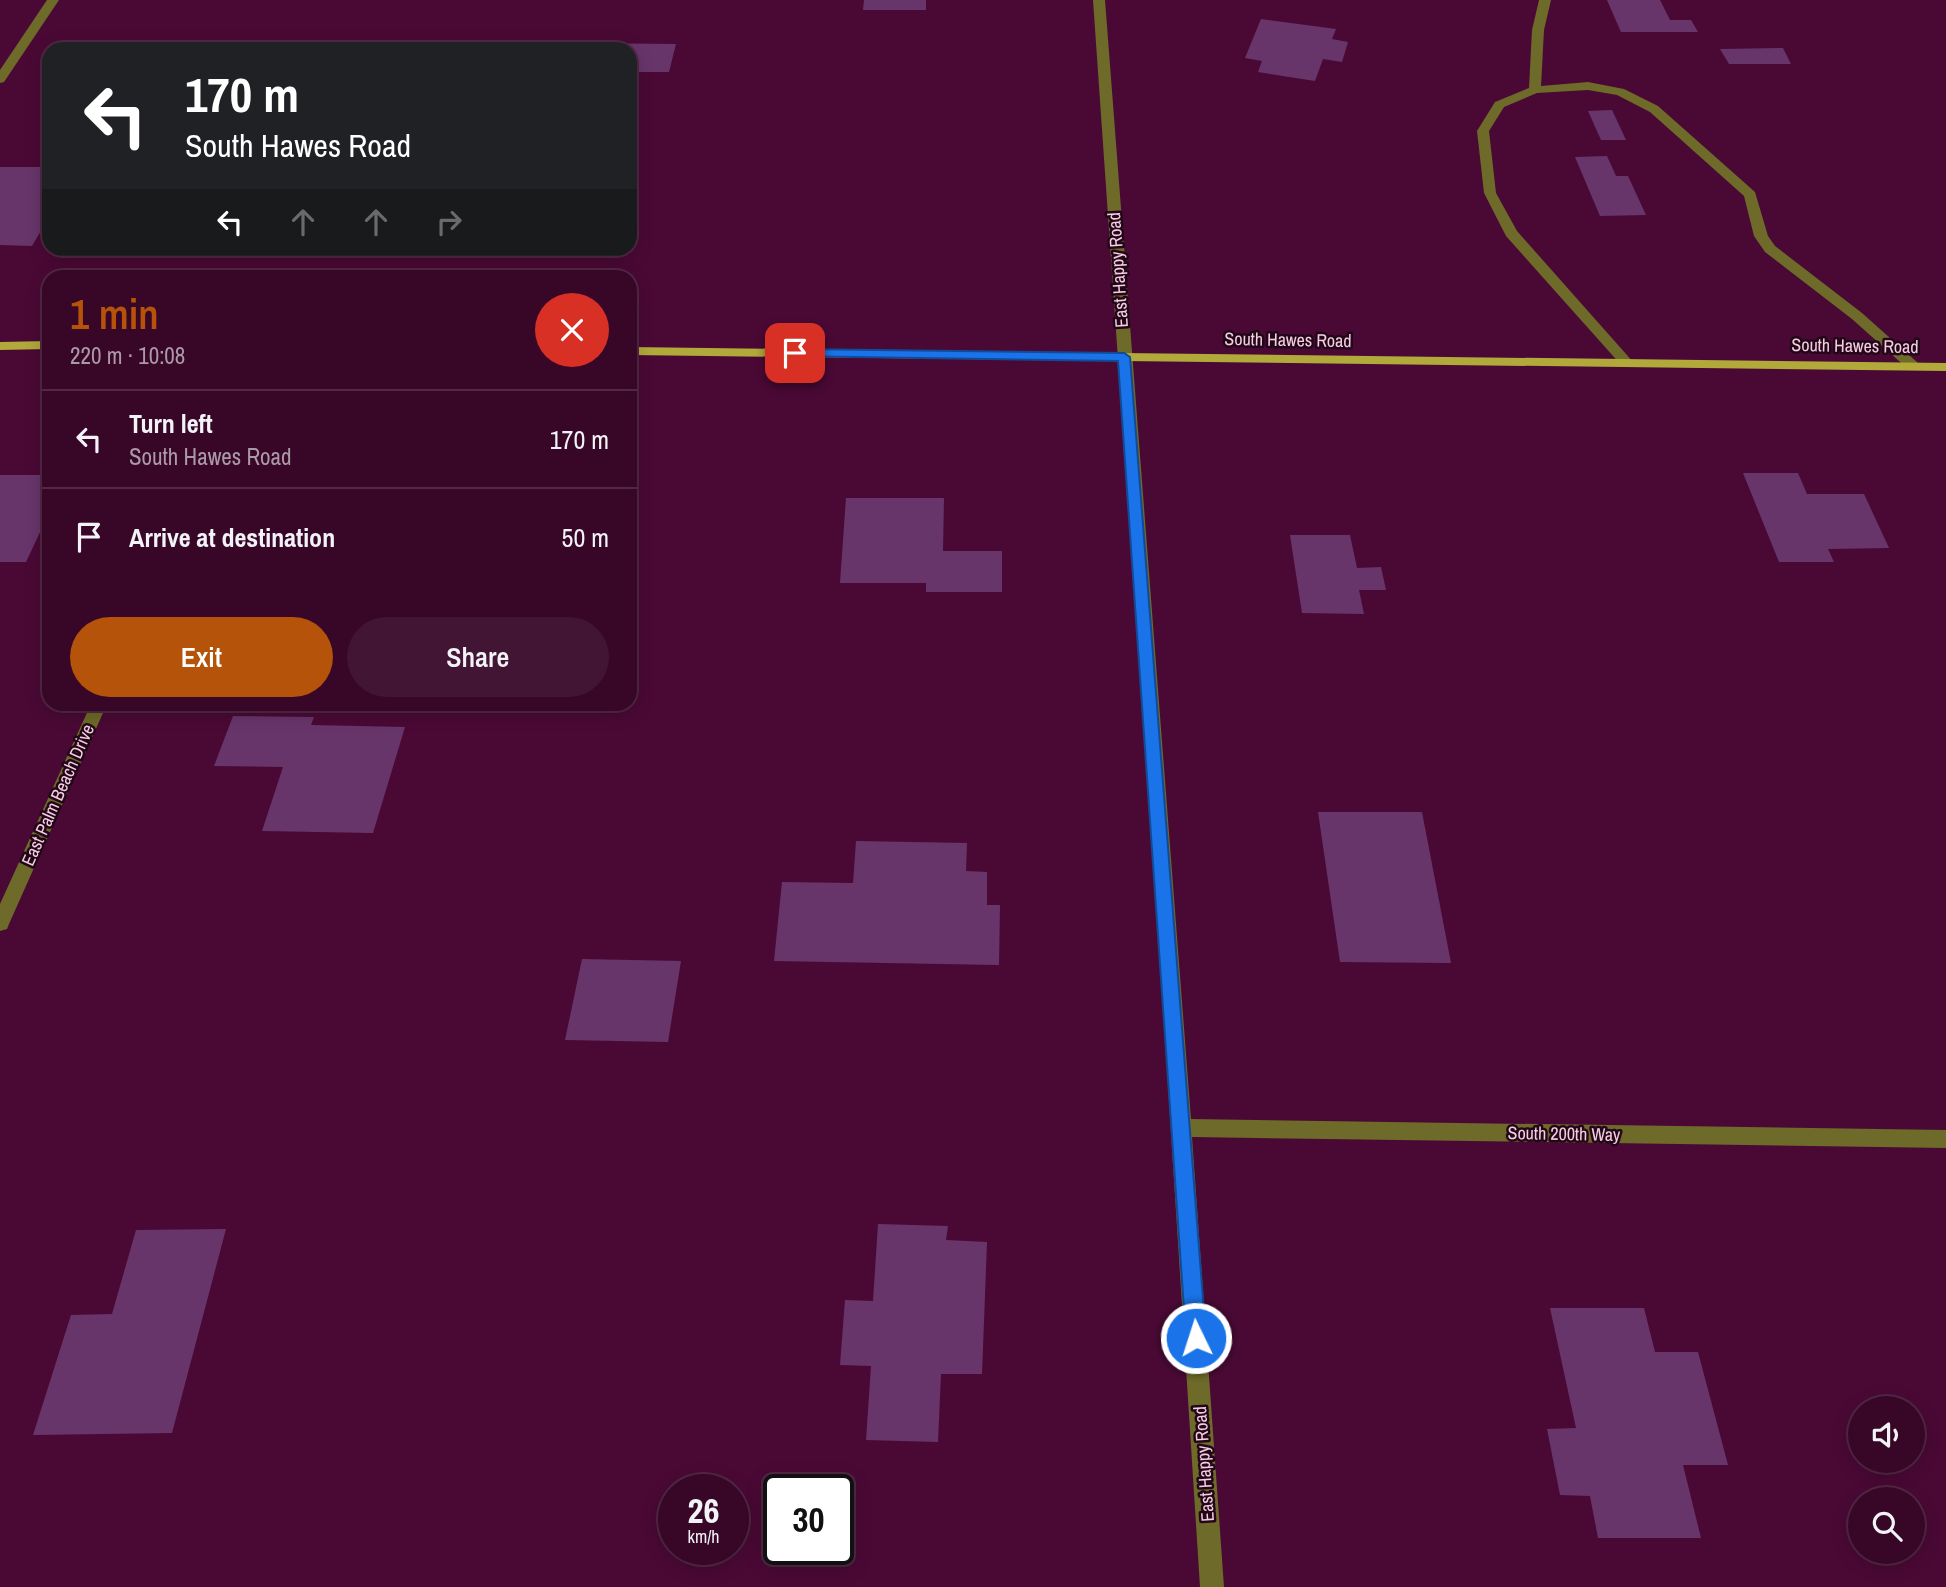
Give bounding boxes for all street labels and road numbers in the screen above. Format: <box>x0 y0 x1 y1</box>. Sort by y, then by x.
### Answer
street label: East Happy Road <box>1101 211 1134 329</box>
street label: South Hawes Road <box>1224 326 1352 353</box>
street label: South Hawes Road <box>1791 332 1919 359</box>
street label: East Palm Beach Drive <box>15 720 100 870</box>
street label: South 200th Way <box>1507 1120 1621 1147</box>
street label: East Happy Road <box>1187 1405 1220 1523</box>

